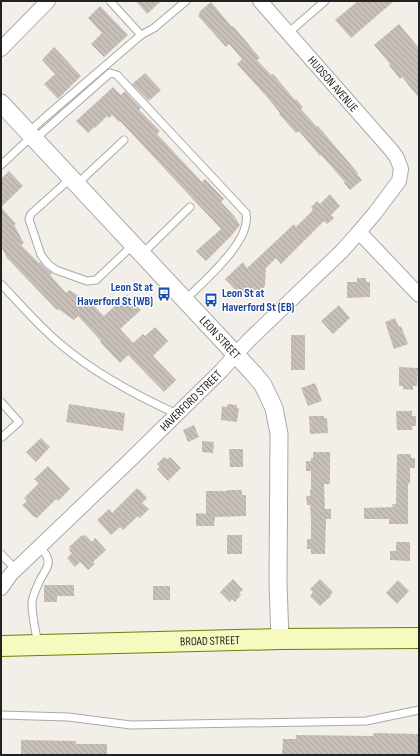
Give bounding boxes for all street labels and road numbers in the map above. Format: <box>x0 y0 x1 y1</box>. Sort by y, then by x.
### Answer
street label: HUDSON AVENUE <box>304 53 361 115</box>
street label: LEON STREET <box>196 313 243 363</box>
street label: HAVERFORD STREET <box>157 367 225 435</box>
street label: BROAD STREET <box>180 633 240 650</box>

